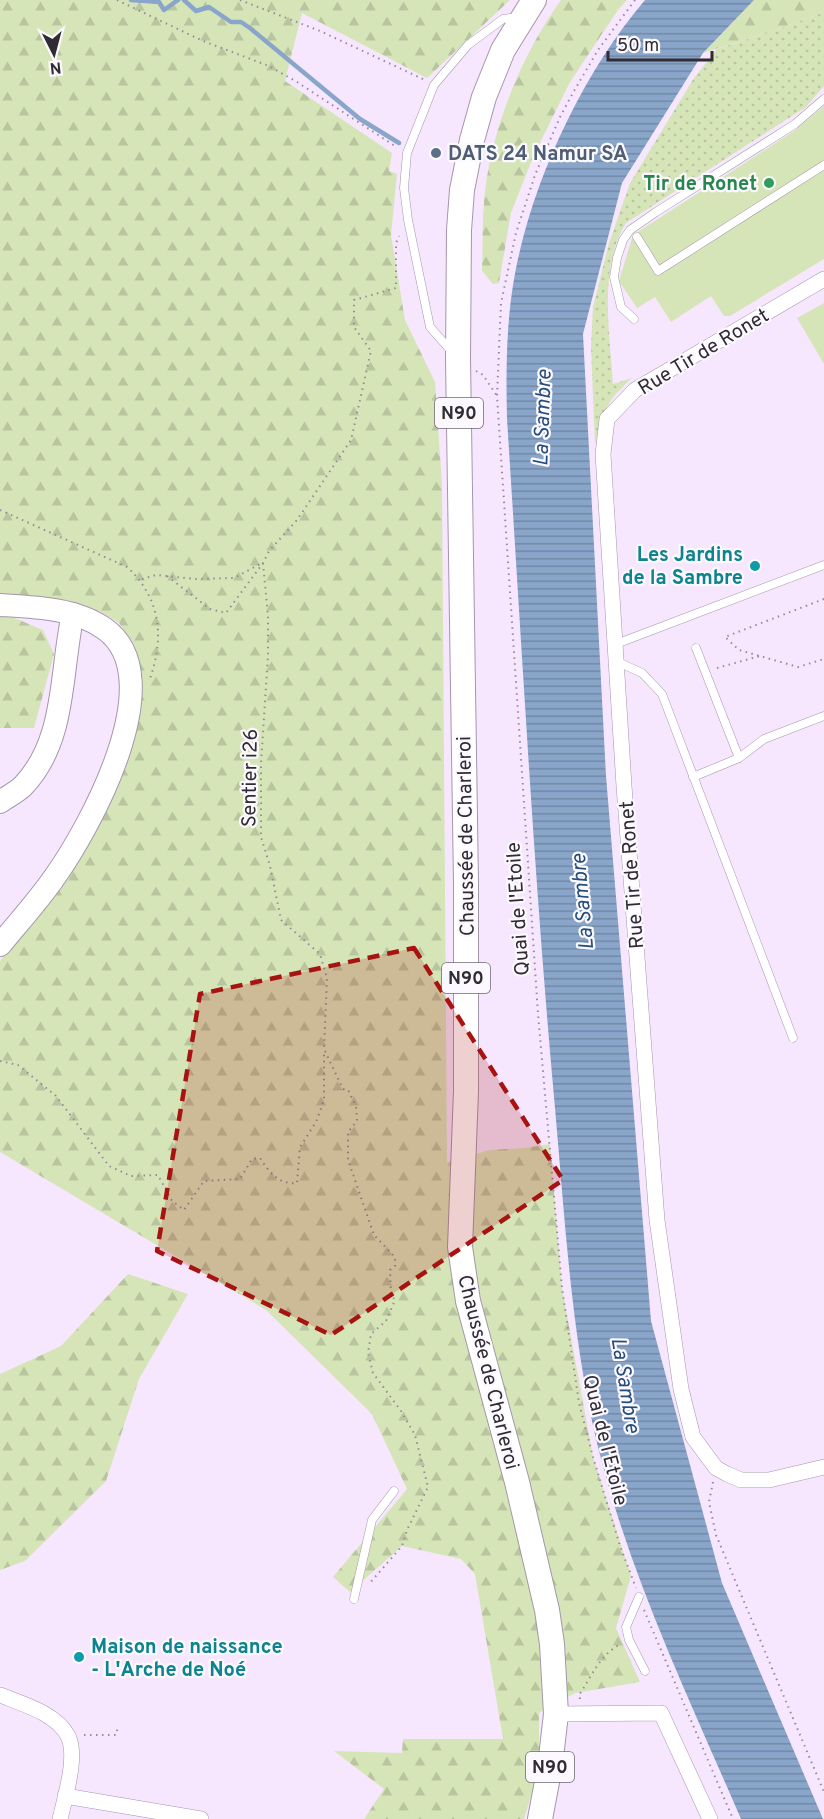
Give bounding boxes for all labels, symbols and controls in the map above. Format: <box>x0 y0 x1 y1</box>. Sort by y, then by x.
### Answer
north arrow <box>24 24 84 84</box>
scale bar <box>608 24 712 62</box>
text: 50 m <box>617 35 659 58</box>
text: N <box>49 56 62 77</box>
place label: DATS 24 Namur SA <box>448 142 627 168</box>
marker: DATS 24 Namur SA <box>429 146 443 160</box>
place label: Tir de Ronet <box>643 172 757 198</box>
marker: Tir de Ronet <box>762 176 776 190</box>
street label: Rue Tir de Ronet <box>634 303 774 402</box>
water label: La Sambre <box>528 368 559 467</box>
road number: N90 <box>435 398 483 428</box>
place label: Les Jardins de la Sambre <box>622 543 743 592</box>
marker: Les Jardins de la Sambre <box>748 559 762 573</box>
street label: Sentier i26 <box>237 729 265 827</box>
street label: Chaussée de Charleroi <box>452 736 482 936</box>
street label: Rue Tir de Ronet <box>615 800 651 950</box>
street label: Quai de l'Etoile <box>501 841 537 977</box>
water label: La Sambre <box>566 851 601 951</box>
road number: N90 <box>442 963 490 993</box>
street label: Chaussée de Charleroi <box>450 1272 524 1473</box>
water label: La Sambre <box>604 1335 646 1436</box>
street label: Quai de l'Etoile <box>575 1372 633 1509</box>
place label: Maison de naissance - L'Arche de Noé <box>91 1635 283 1684</box>
marker: Maison de naissance - L'Arche de Noé <box>72 1650 86 1664</box>
road number: N90 <box>526 1752 574 1782</box>

